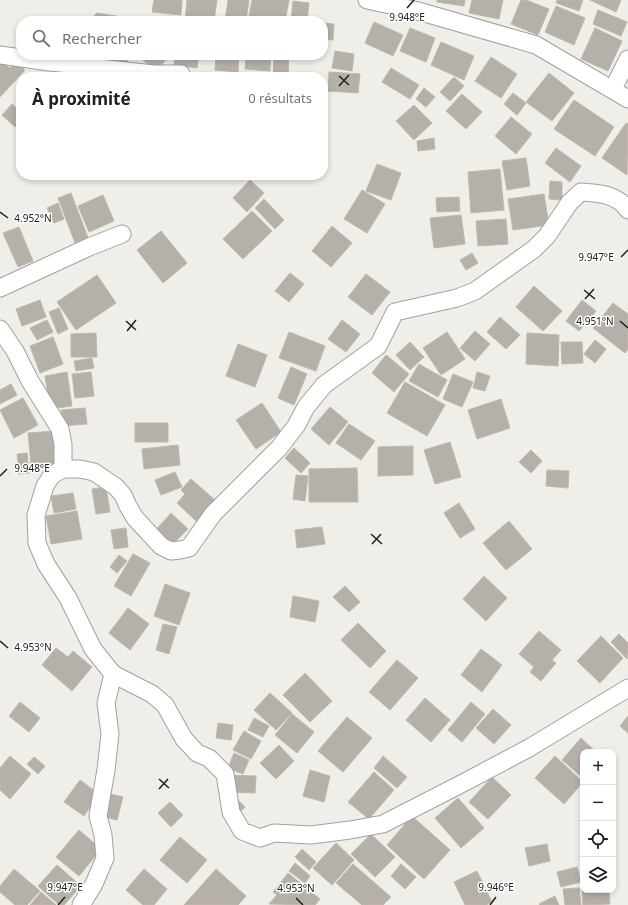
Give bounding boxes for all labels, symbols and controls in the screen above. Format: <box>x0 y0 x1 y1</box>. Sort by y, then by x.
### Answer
text: 9.948°E <box>389 10 425 24</box>
search box <box>16 16 328 60</box>
icon: search <box>30 27 52 49</box>
text: Rechercher <box>62 28 142 48</box>
text: À proximité <box>32 87 131 110</box>
text: 0 résultats <box>248 89 312 107</box>
text: 4.952°N <box>14 211 52 225</box>
text: 9.947°E <box>578 250 614 264</box>
text: 4.951°N <box>576 314 614 328</box>
text: 9.948°E <box>14 461 50 475</box>
text: 4.953°N <box>14 640 52 654</box>
map controls <box>580 749 616 893</box>
button: + <box>580 749 616 785</box>
button: − <box>580 785 616 821</box>
button: locate <box>580 821 616 857</box>
button: layers <box>580 857 616 893</box>
text: 9.947°E <box>47 880 83 894</box>
text: 9.946°E <box>478 880 514 894</box>
text: 4.953°N <box>277 881 315 895</box>

